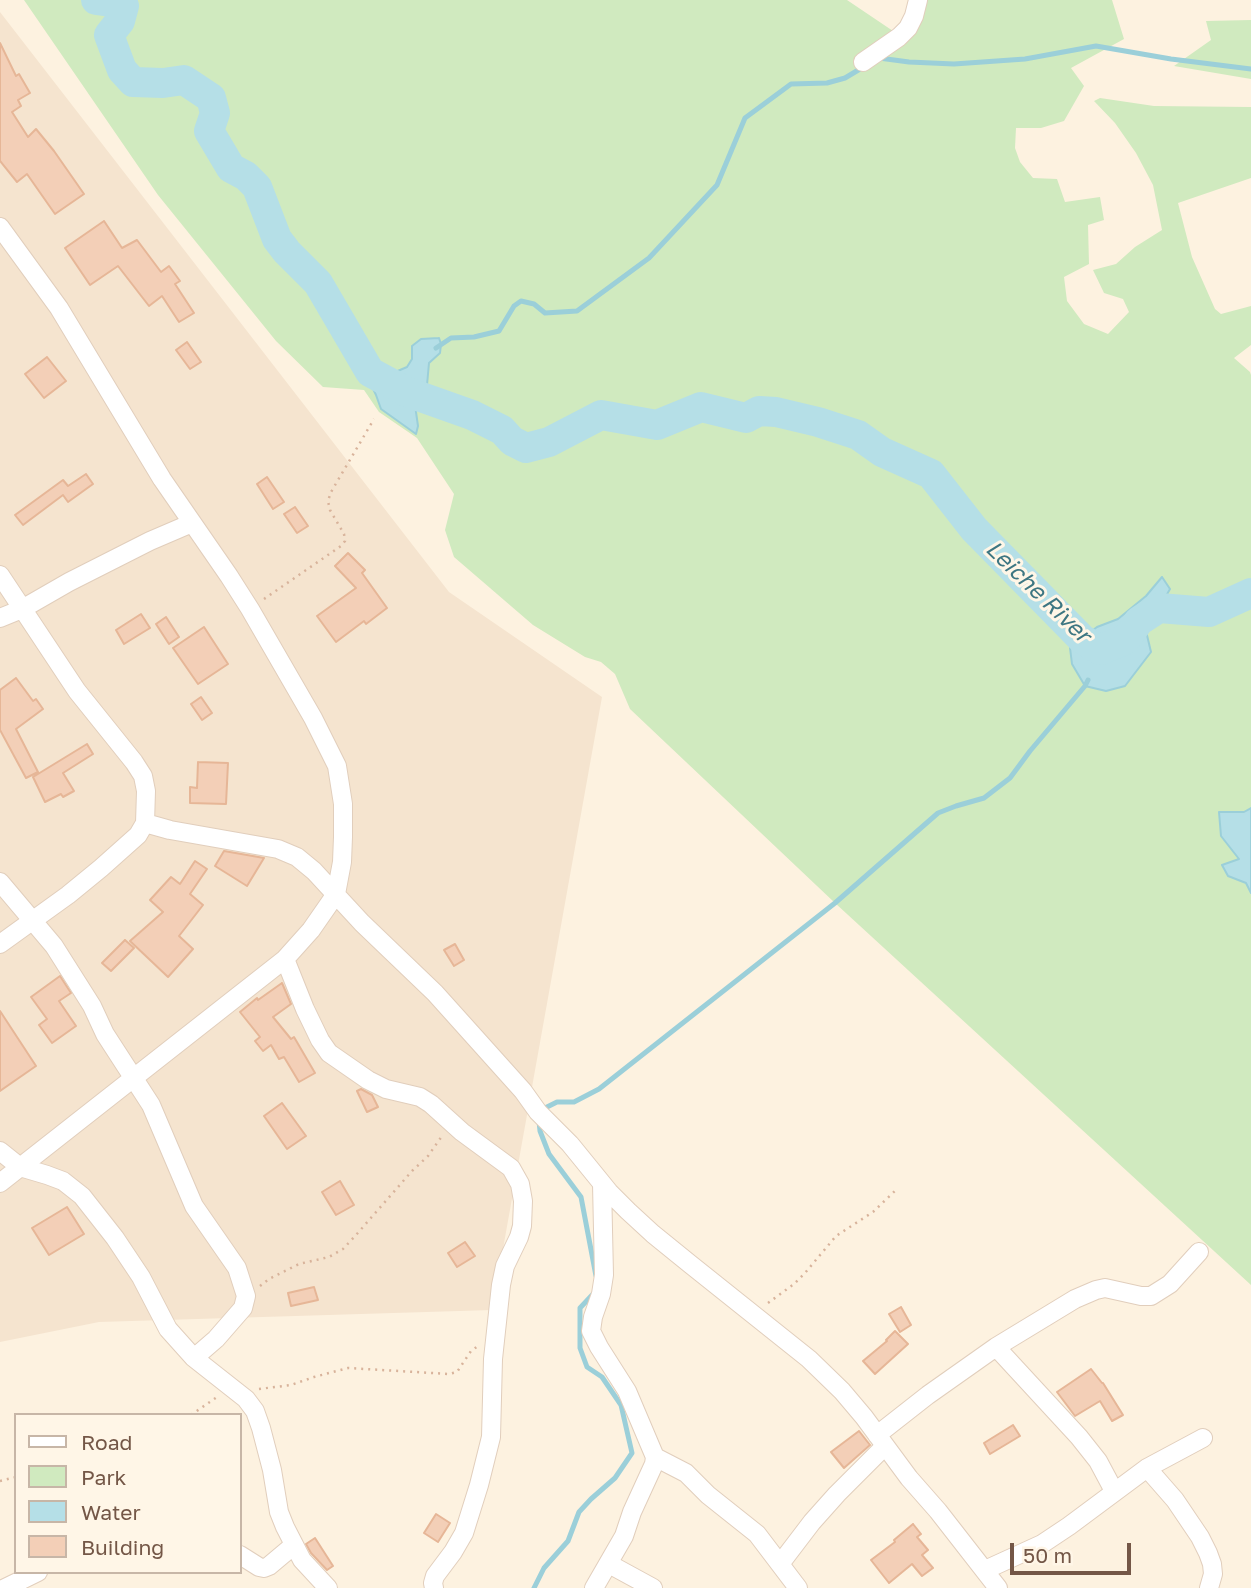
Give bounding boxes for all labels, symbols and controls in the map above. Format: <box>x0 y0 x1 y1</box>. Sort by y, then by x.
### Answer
water label: Leiche River <box>980 535 1096 649</box>
legend <box>14 1413 242 1574</box>
text: Road <box>81 1429 132 1455</box>
text: Park <box>81 1464 126 1490</box>
text: Water <box>81 1499 141 1525</box>
scale bar <box>1013 1528 1134 1572</box>
text: Building <box>81 1534 164 1560</box>
text: 50 m <box>1023 1542 1072 1568</box>

